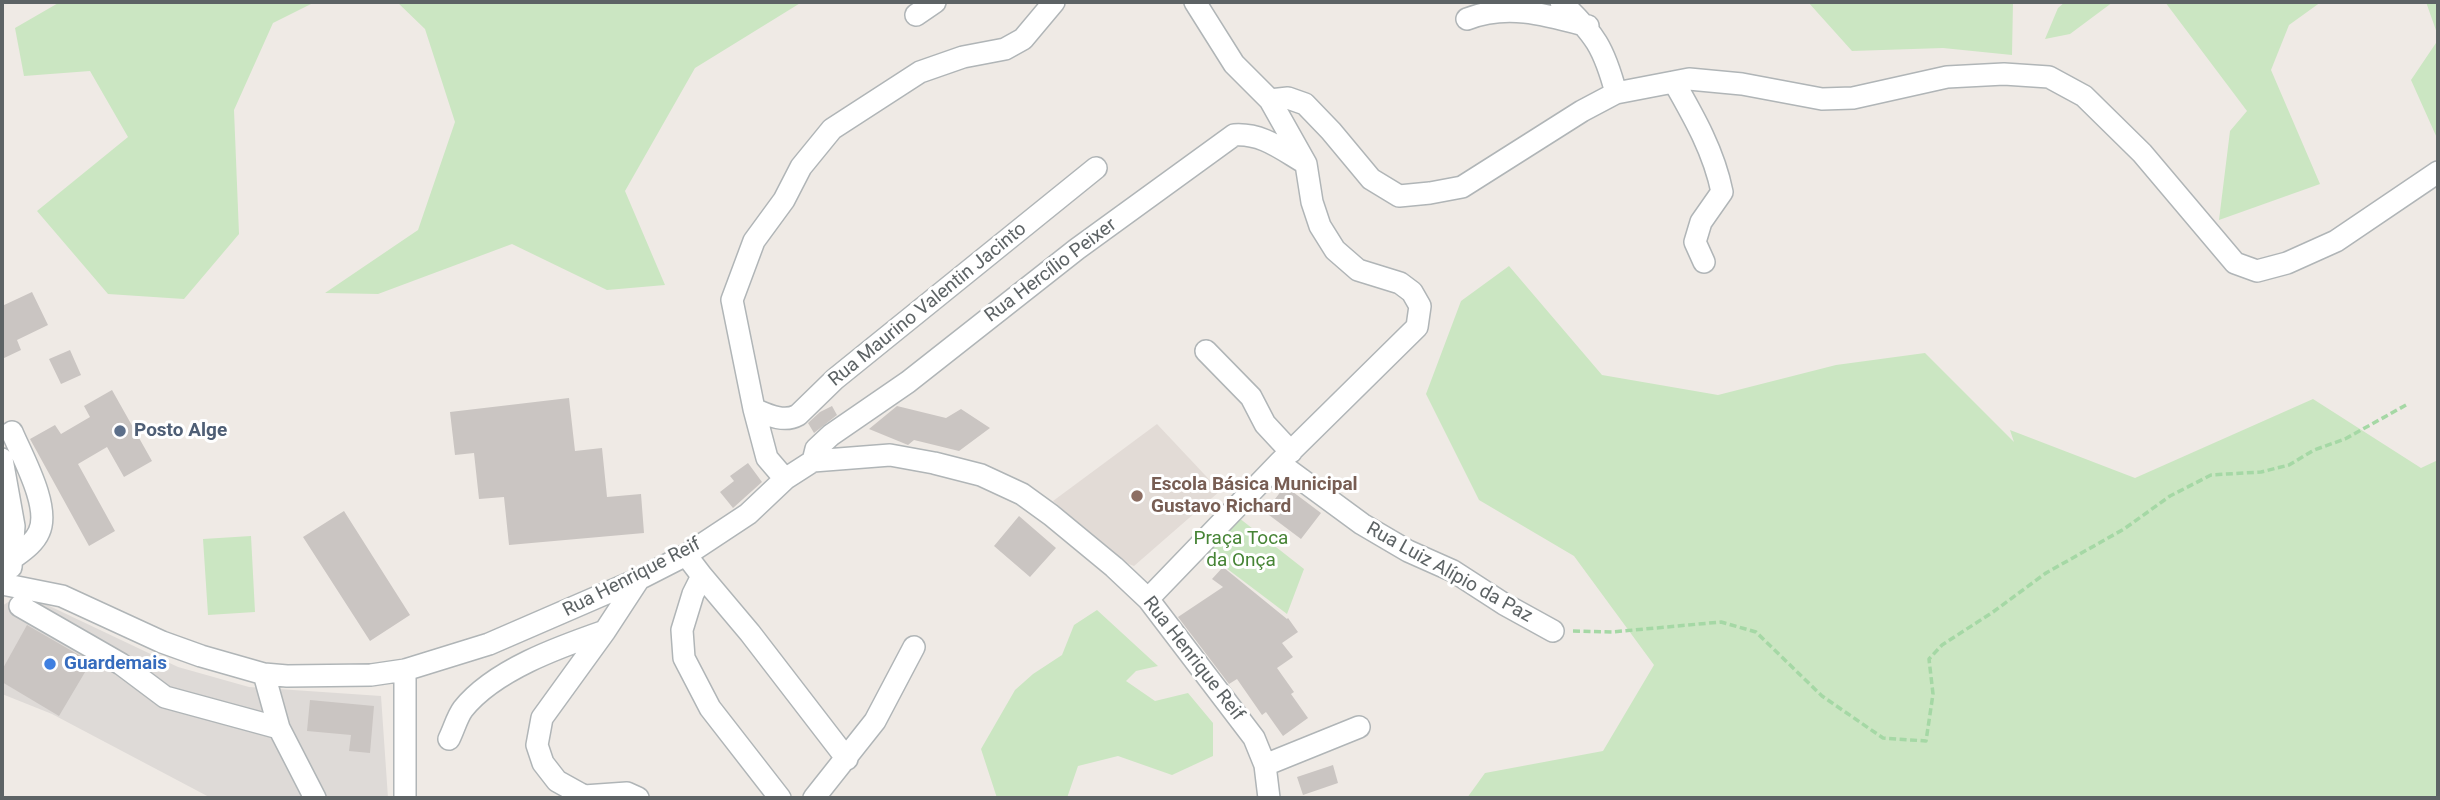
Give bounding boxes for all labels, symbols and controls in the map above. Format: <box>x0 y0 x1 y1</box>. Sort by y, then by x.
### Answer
street label: Rua Hercílio Peixer <box>981 214 1121 328</box>
street label: Rua Maurino Valentin Jacinto <box>825 218 1031 392</box>
place label: Posto Alge <box>134 420 227 442</box>
marker: Posto Alge <box>112 423 128 439</box>
place label: Escola Básica Municipal Gustavo Richard <box>1151 474 1358 518</box>
marker: Escola Básica Municipal Gustavo Richard <box>1129 488 1145 504</box>
street label: Rua Luiz Alípio da Paz <box>1362 518 1536 628</box>
park label: Praça Toca da Onça <box>1194 528 1288 572</box>
street label: Rua Henrique Reif <box>559 533 705 623</box>
street label: Rua Henrique Reif <box>1137 592 1249 726</box>
place label: Guardemais <box>64 653 167 675</box>
marker: Guardemais <box>42 656 58 672</box>

